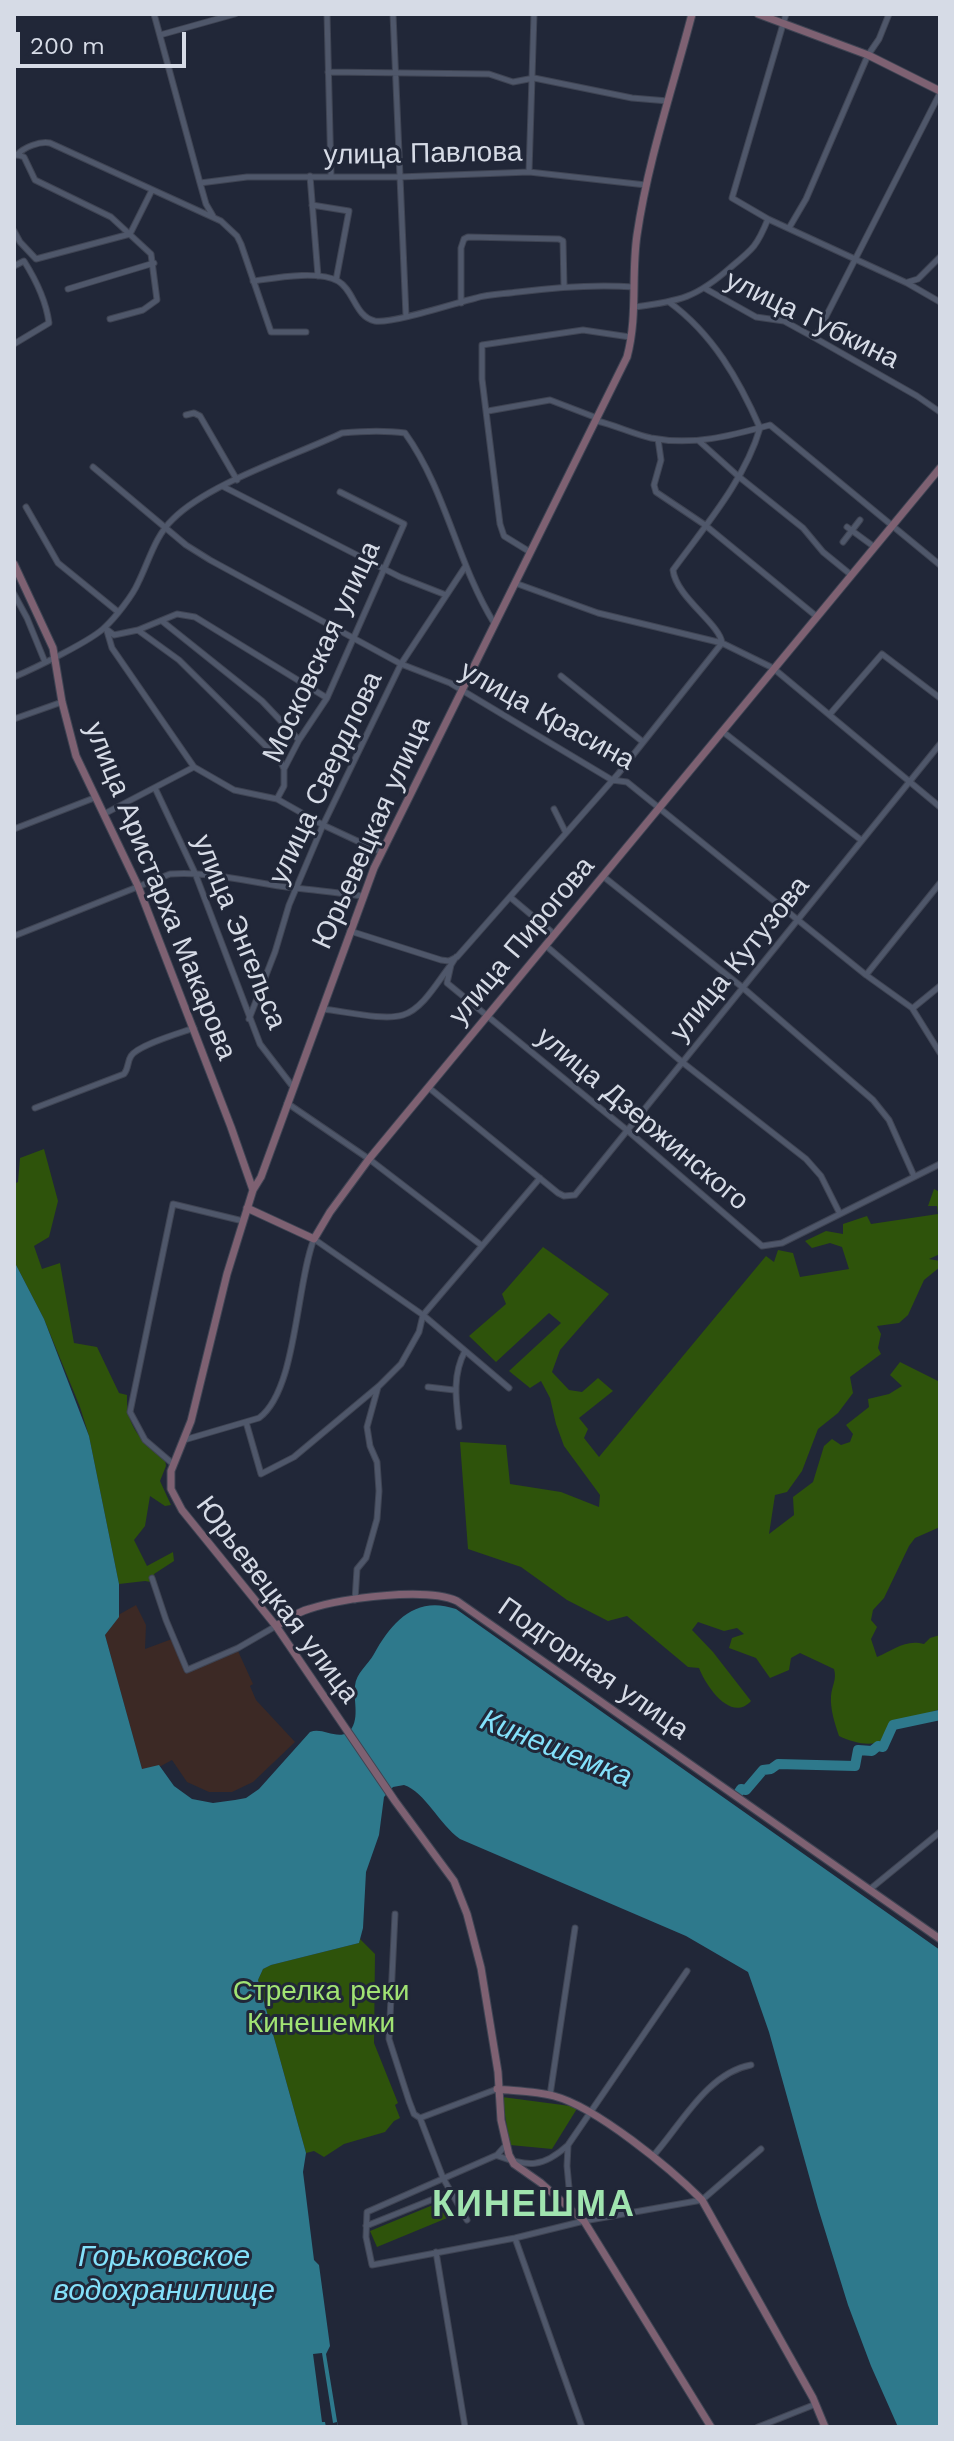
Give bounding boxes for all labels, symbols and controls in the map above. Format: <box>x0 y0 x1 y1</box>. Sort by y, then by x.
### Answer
scale bar <box>20 16 190 66</box>
text: 200 m <box>30 32 105 60</box>
street label: улица Павлова <box>323 135 523 173</box>
street label: улица Губкина <box>720 263 904 377</box>
street label: Московская улица <box>256 536 388 768</box>
street label: улица Красина <box>454 654 640 778</box>
street label: улица Свердлова <box>262 666 390 890</box>
street label: Юрьевецкая улица <box>306 712 438 954</box>
street label: улица Аристарха Макарова <box>77 717 243 1065</box>
street label: улица Энгельса <box>185 830 293 1034</box>
street label: улица Пирогова <box>442 850 602 1032</box>
street label: улица Кутузова <box>663 870 817 1048</box>
street label: улица Дзержинского <box>529 1020 755 1218</box>
street label: Юрьевецкая улица <box>188 1490 366 1710</box>
street label: Подгорная улица <box>491 1591 695 1747</box>
water label: Кинешемка <box>475 1702 637 1796</box>
park label: Стрелка реки Кинешемки <box>233 1975 409 2041</box>
district label: КИНЕШМА <box>432 2183 636 2227</box>
water label: Горьковское водохранилище <box>53 2239 275 2310</box>

